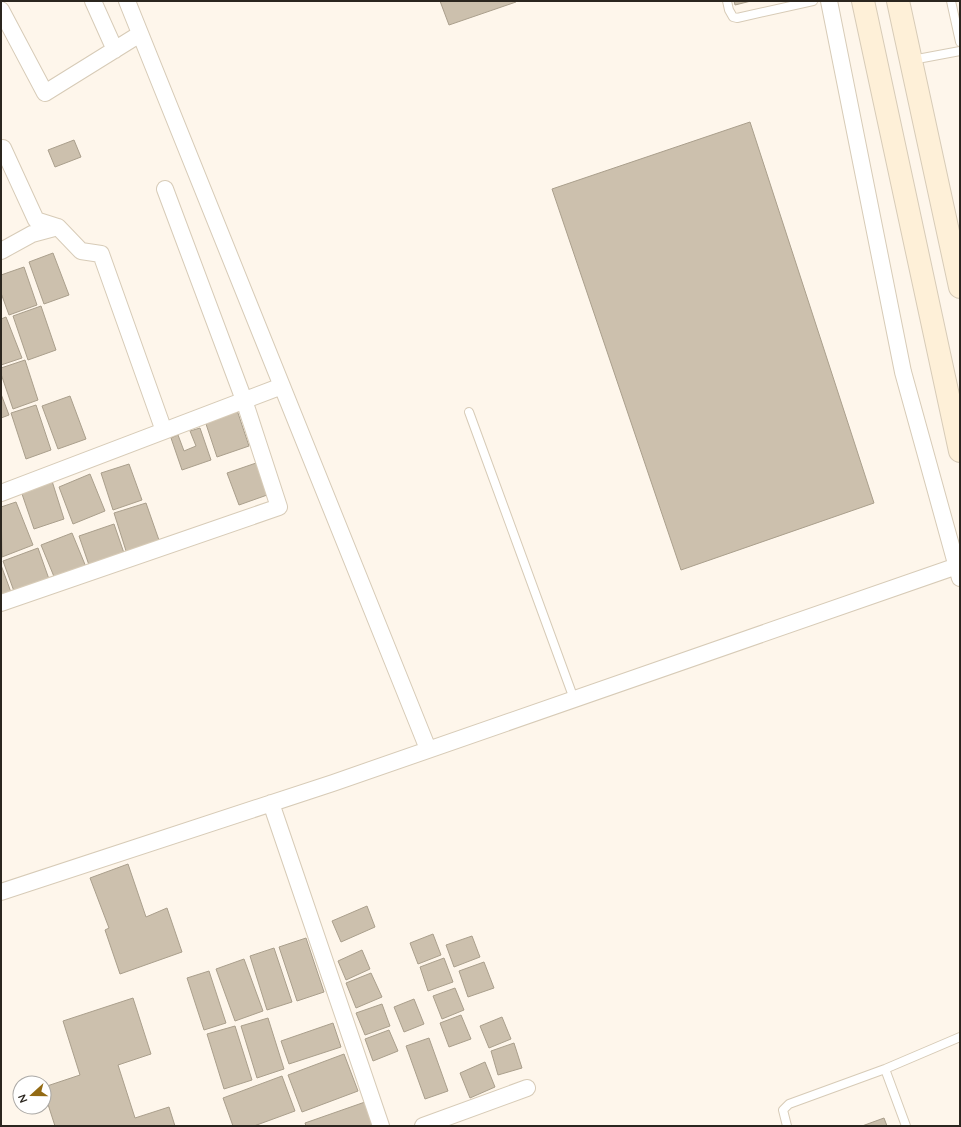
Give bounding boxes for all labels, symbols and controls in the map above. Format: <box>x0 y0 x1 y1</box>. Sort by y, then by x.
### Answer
north arrow <box>12 1075 52 1115</box>
text: N <box>15 1092 31 1105</box>

